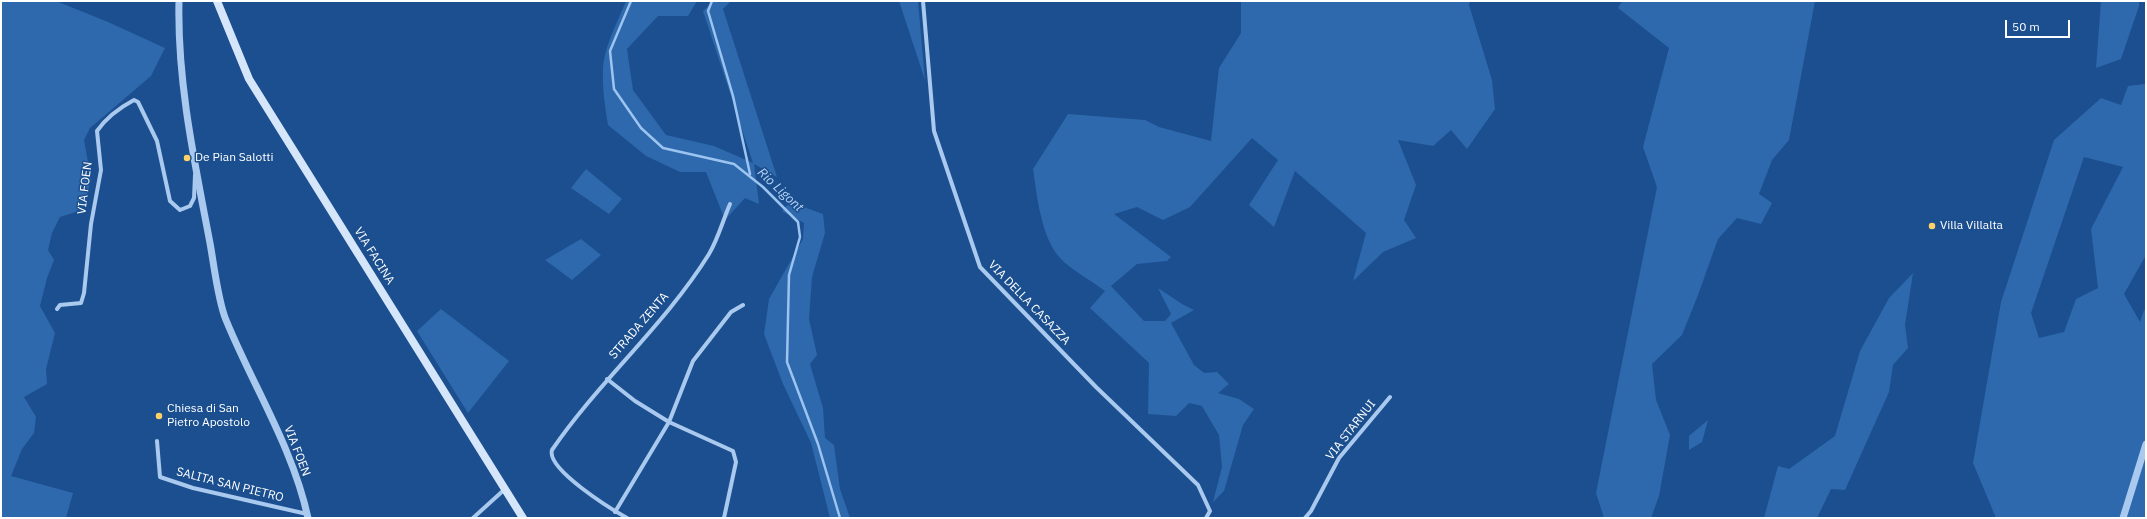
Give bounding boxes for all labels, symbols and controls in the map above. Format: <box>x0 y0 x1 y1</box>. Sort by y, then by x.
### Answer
scale bar <box>2007 12 2072 38</box>
text: 50 m <box>2012 19 2040 34</box>
place label: De Pian Salotti <box>195 151 273 165</box>
marker: De Pian Salotti <box>182 153 192 163</box>
street label: VIA FOEN <box>75 161 95 215</box>
water label: Rio Ligont <box>754 165 806 215</box>
place label: Villa Villalta <box>1940 219 2003 233</box>
marker: Villa Villalta <box>1927 221 1937 231</box>
street label: VIA FACINA <box>351 225 397 287</box>
street label: VIA DELLA CASAZZA <box>985 258 1073 348</box>
street label: STRADA ZENTA <box>606 290 672 362</box>
street label: VIA STARNUI <box>1323 397 1379 463</box>
place label: Chiesa di San Pietro Apostolo <box>167 402 250 430</box>
marker: Chiesa di San Pietro Apostolo <box>154 411 164 421</box>
street label: VIA FOEN <box>281 424 313 478</box>
street label: SALITA SAN PIETRO <box>175 465 285 505</box>

